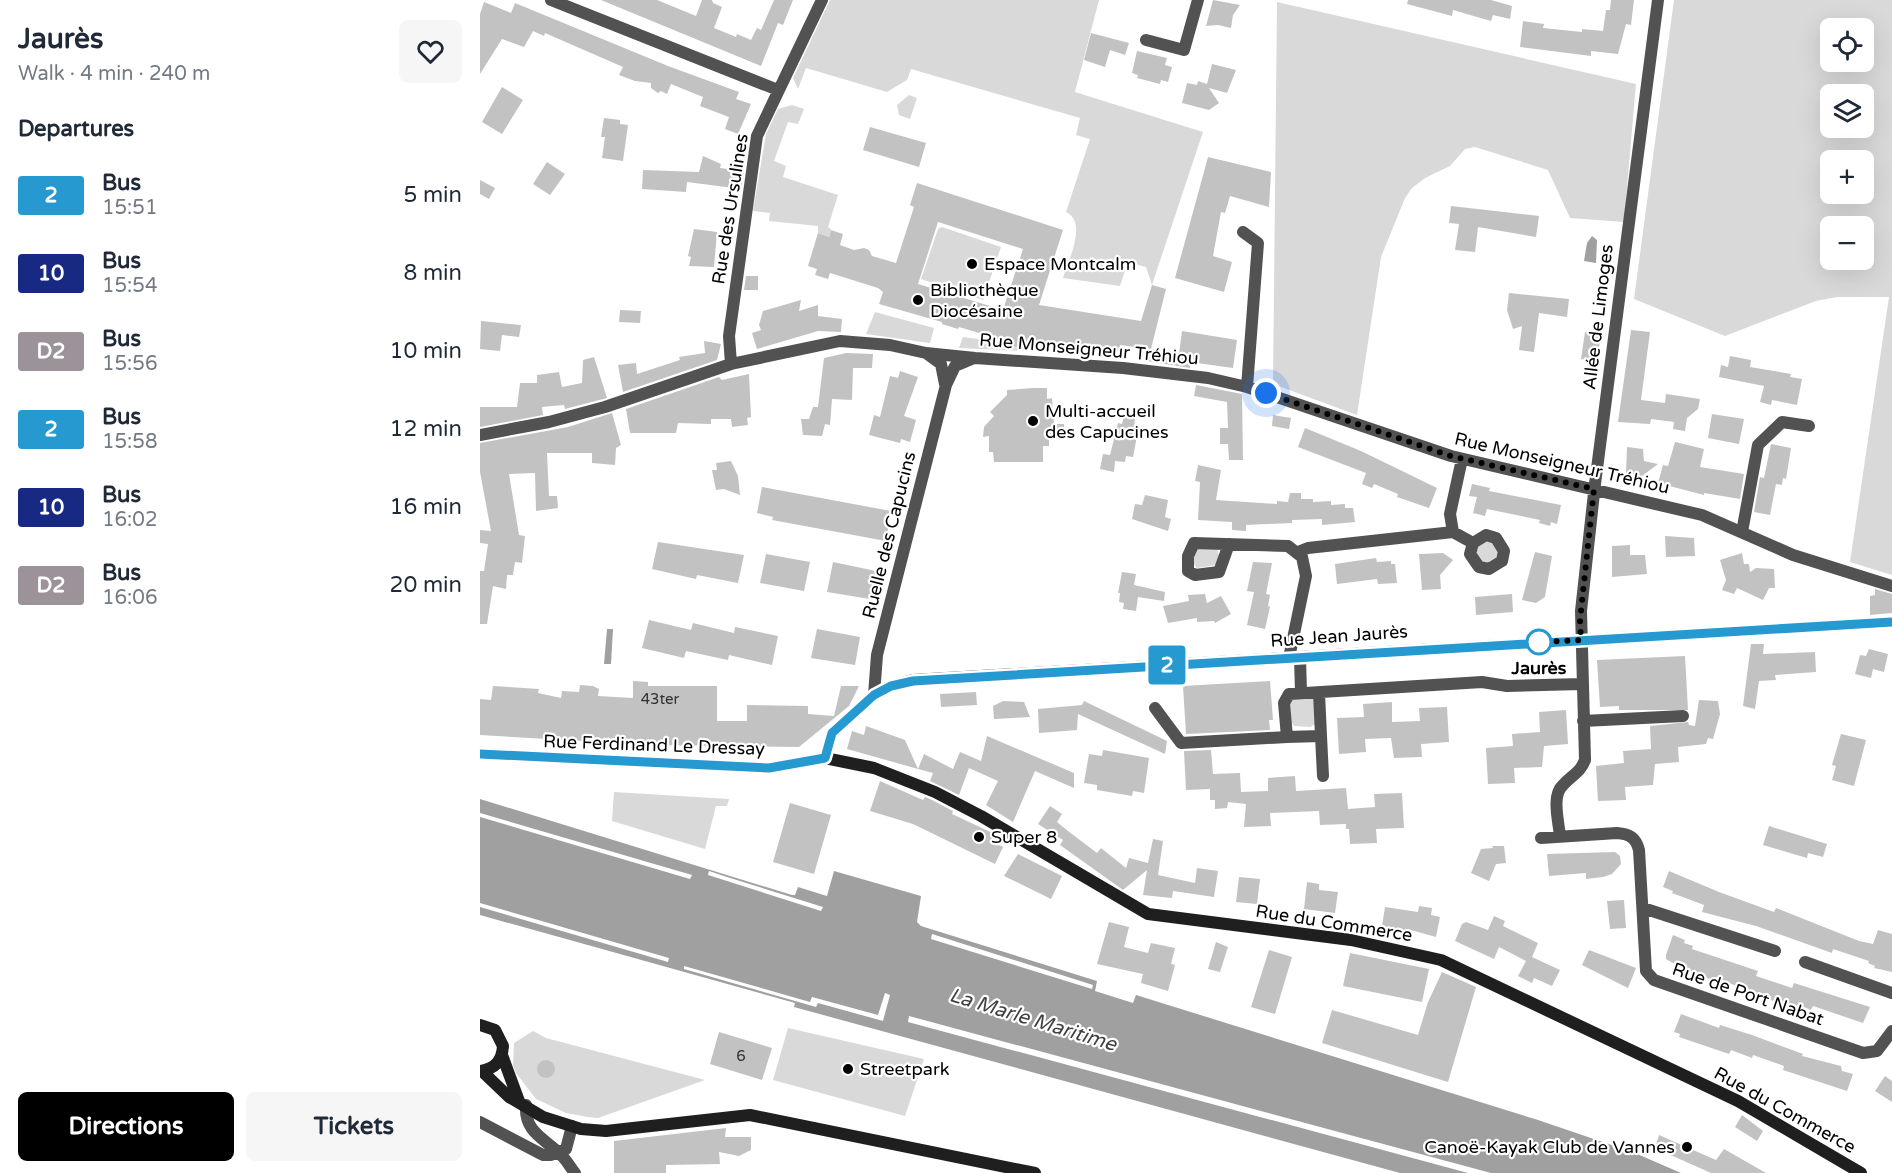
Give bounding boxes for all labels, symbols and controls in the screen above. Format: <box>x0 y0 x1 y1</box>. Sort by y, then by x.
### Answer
map controls <box>1820 18 1874 270</box>
button: locate <box>1820 18 1874 72</box>
button: heart <box>399 20 462 83</box>
text: Jaurès <box>18 22 103 56</box>
text: Walk · 4 min · 240 m <box>18 62 210 86</box>
button: layers <box>1820 84 1874 138</box>
text: Departures <box>18 116 134 142</box>
street label: Rue des Ursulines <box>707 132 753 286</box>
button: + <box>1820 150 1874 204</box>
text: Bus <box>102 170 141 196</box>
text: 5 min <box>403 182 462 208</box>
text: 2 <box>44 183 58 208</box>
text: 15:51 <box>102 196 157 220</box>
button: − <box>1820 216 1874 270</box>
street label: Allée de Limoges <box>1578 243 1618 391</box>
text: Bus <box>102 248 141 274</box>
place label: Espace Montcalm <box>984 253 1136 275</box>
marker: Espace Montcalm <box>965 257 979 271</box>
text: 8 min <box>403 260 462 286</box>
text: 10 <box>38 261 64 286</box>
text: 15:54 <box>102 274 157 298</box>
place label: Bibliothèque Diocésaine <box>930 279 1039 322</box>
marker: Bibliothèque Diocésaine <box>911 293 925 307</box>
text: Bus <box>102 326 141 352</box>
street label: Rue Monseigneur Tréhiou <box>978 328 1200 370</box>
text: 10 min <box>390 338 462 364</box>
text: D2 <box>37 339 65 364</box>
text: 15:56 <box>102 352 157 376</box>
your location <box>1251 378 1281 408</box>
place label: Multi-accueil des Capucines <box>1045 400 1169 443</box>
text: Bus <box>102 404 141 430</box>
marker: Multi-accueil des Capucines <box>1026 414 1040 428</box>
text: 12 min <box>390 416 462 442</box>
text: 2 <box>44 417 58 442</box>
street label: Rue Monseigneur Tréhiou <box>1452 428 1672 498</box>
text: 15:58 <box>102 430 157 454</box>
street label: Ruelle des Capucins <box>858 449 920 621</box>
text: Bus <box>102 482 141 508</box>
text: 16 min <box>390 494 462 520</box>
text: 10 <box>38 495 64 520</box>
text: 16:02 <box>102 508 157 532</box>
text: Bus <box>102 560 141 586</box>
text: 20 min <box>390 572 462 598</box>
text: D2 <box>37 573 65 598</box>
text: 16:06 <box>102 586 157 610</box>
street label: Rue Jean Jaurès <box>1269 620 1409 652</box>
marker: Jaurès <box>1526 629 1552 655</box>
line badge: 2 <box>1148 646 1186 684</box>
text: 2 <box>1160 653 1174 678</box>
place label: Jaurès <box>1511 657 1567 679</box>
house number: 43ter <box>641 690 680 708</box>
street label: Rue Ferdinand Le Dressay <box>543 730 766 760</box>
place label: Super 8 <box>991 826 1057 848</box>
marker: Super 8 <box>972 830 986 844</box>
street label: Rue du Commerce <box>1254 900 1414 946</box>
street label: Rue de Port Nabat <box>1669 958 1827 1030</box>
water label: La Marle Maritime <box>946 983 1121 1057</box>
house number: 6 <box>736 1047 746 1065</box>
place label: Streetpark <box>860 1058 950 1080</box>
marker: Streetpark <box>841 1062 855 1076</box>
street label: Rue du Commerce <box>1710 1062 1860 1158</box>
button: Directions <box>18 1092 234 1161</box>
button: Tickets <box>246 1092 462 1161</box>
place label: Canoë-Kayak Club de Vannes <box>1424 1136 1675 1158</box>
marker: Canoë-Kayak Club de Vannes <box>1680 1140 1694 1154</box>

